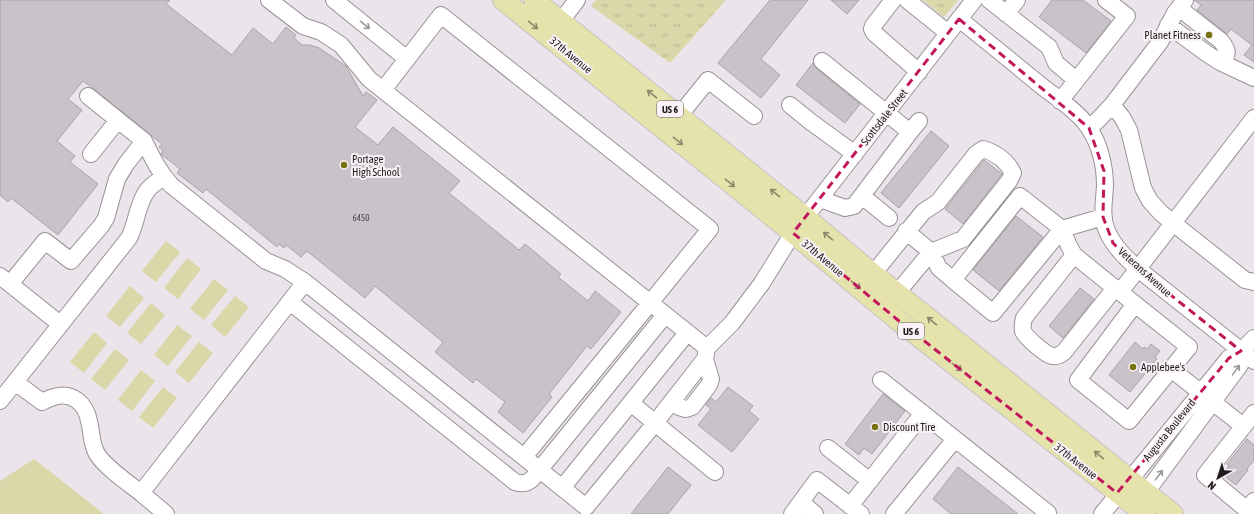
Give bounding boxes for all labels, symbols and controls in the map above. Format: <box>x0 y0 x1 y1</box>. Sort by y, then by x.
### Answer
one-way arrow <box>359 20 370 29</box>
one-way arrow <box>528 20 539 29</box>
place label: Planet Fitness <box>1144 29 1201 41</box>
marker: Planet Fitness <box>1204 30 1214 40</box>
street label: 37th Avenue <box>547 34 595 76</box>
street label: Scottsdale Street <box>858 87 910 147</box>
one-way arrow <box>646 90 657 99</box>
road number: US 6 <box>657 101 683 117</box>
one-way arrow <box>673 136 684 145</box>
place label: Portage High School <box>352 153 400 178</box>
marker: Portage High School <box>339 160 349 170</box>
one-way arrow <box>725 178 736 187</box>
one-way arrow <box>770 189 780 198</box>
house number: 6450 <box>353 213 369 223</box>
one-way arrow <box>823 232 833 241</box>
street label: 37th Avenue <box>800 237 846 279</box>
street label: Veterans Avenue <box>1116 245 1174 299</box>
one-way arrow <box>850 281 861 290</box>
one-way arrow <box>926 317 937 326</box>
road number: US 6 <box>898 323 924 339</box>
place label: Applebee's <box>1141 361 1185 373</box>
one-way arrow <box>951 362 962 371</box>
marker: Applebee's <box>1128 362 1138 372</box>
one-way arrow <box>1231 365 1240 376</box>
street label: Augusta Boulevard <box>1140 397 1198 463</box>
place label: Discount Tire <box>883 421 936 433</box>
marker: Discount Tire <box>870 422 880 432</box>
street label: 37th Avenue <box>1052 441 1100 481</box>
one-way arrow <box>1093 451 1104 459</box>
north arrow <box>1198 458 1238 498</box>
one-way arrow <box>1154 470 1163 481</box>
text: N <box>1205 479 1218 492</box>

